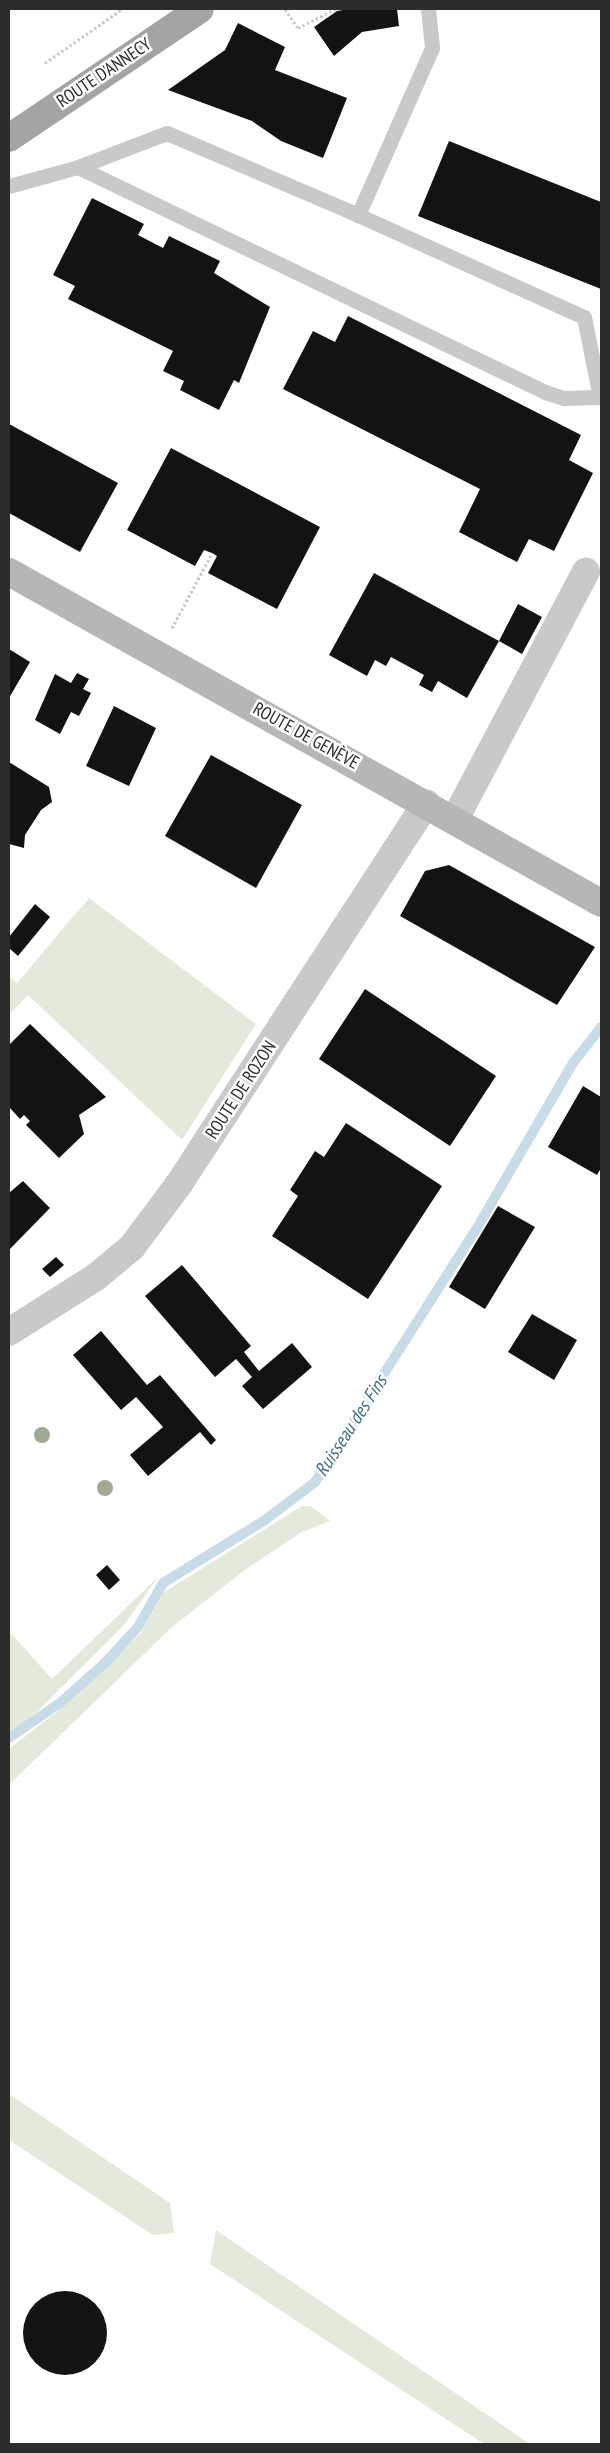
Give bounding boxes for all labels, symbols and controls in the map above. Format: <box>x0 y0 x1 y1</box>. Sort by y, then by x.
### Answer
street label: ROUTE D'ANNECY <box>53 34 155 112</box>
street label: ROUTE DE GENÈVE <box>249 698 363 774</box>
street label: ROUTE DE ROZON <box>201 1037 281 1143</box>
water label: Ruisseau des Fins <box>310 1371 392 1481</box>

